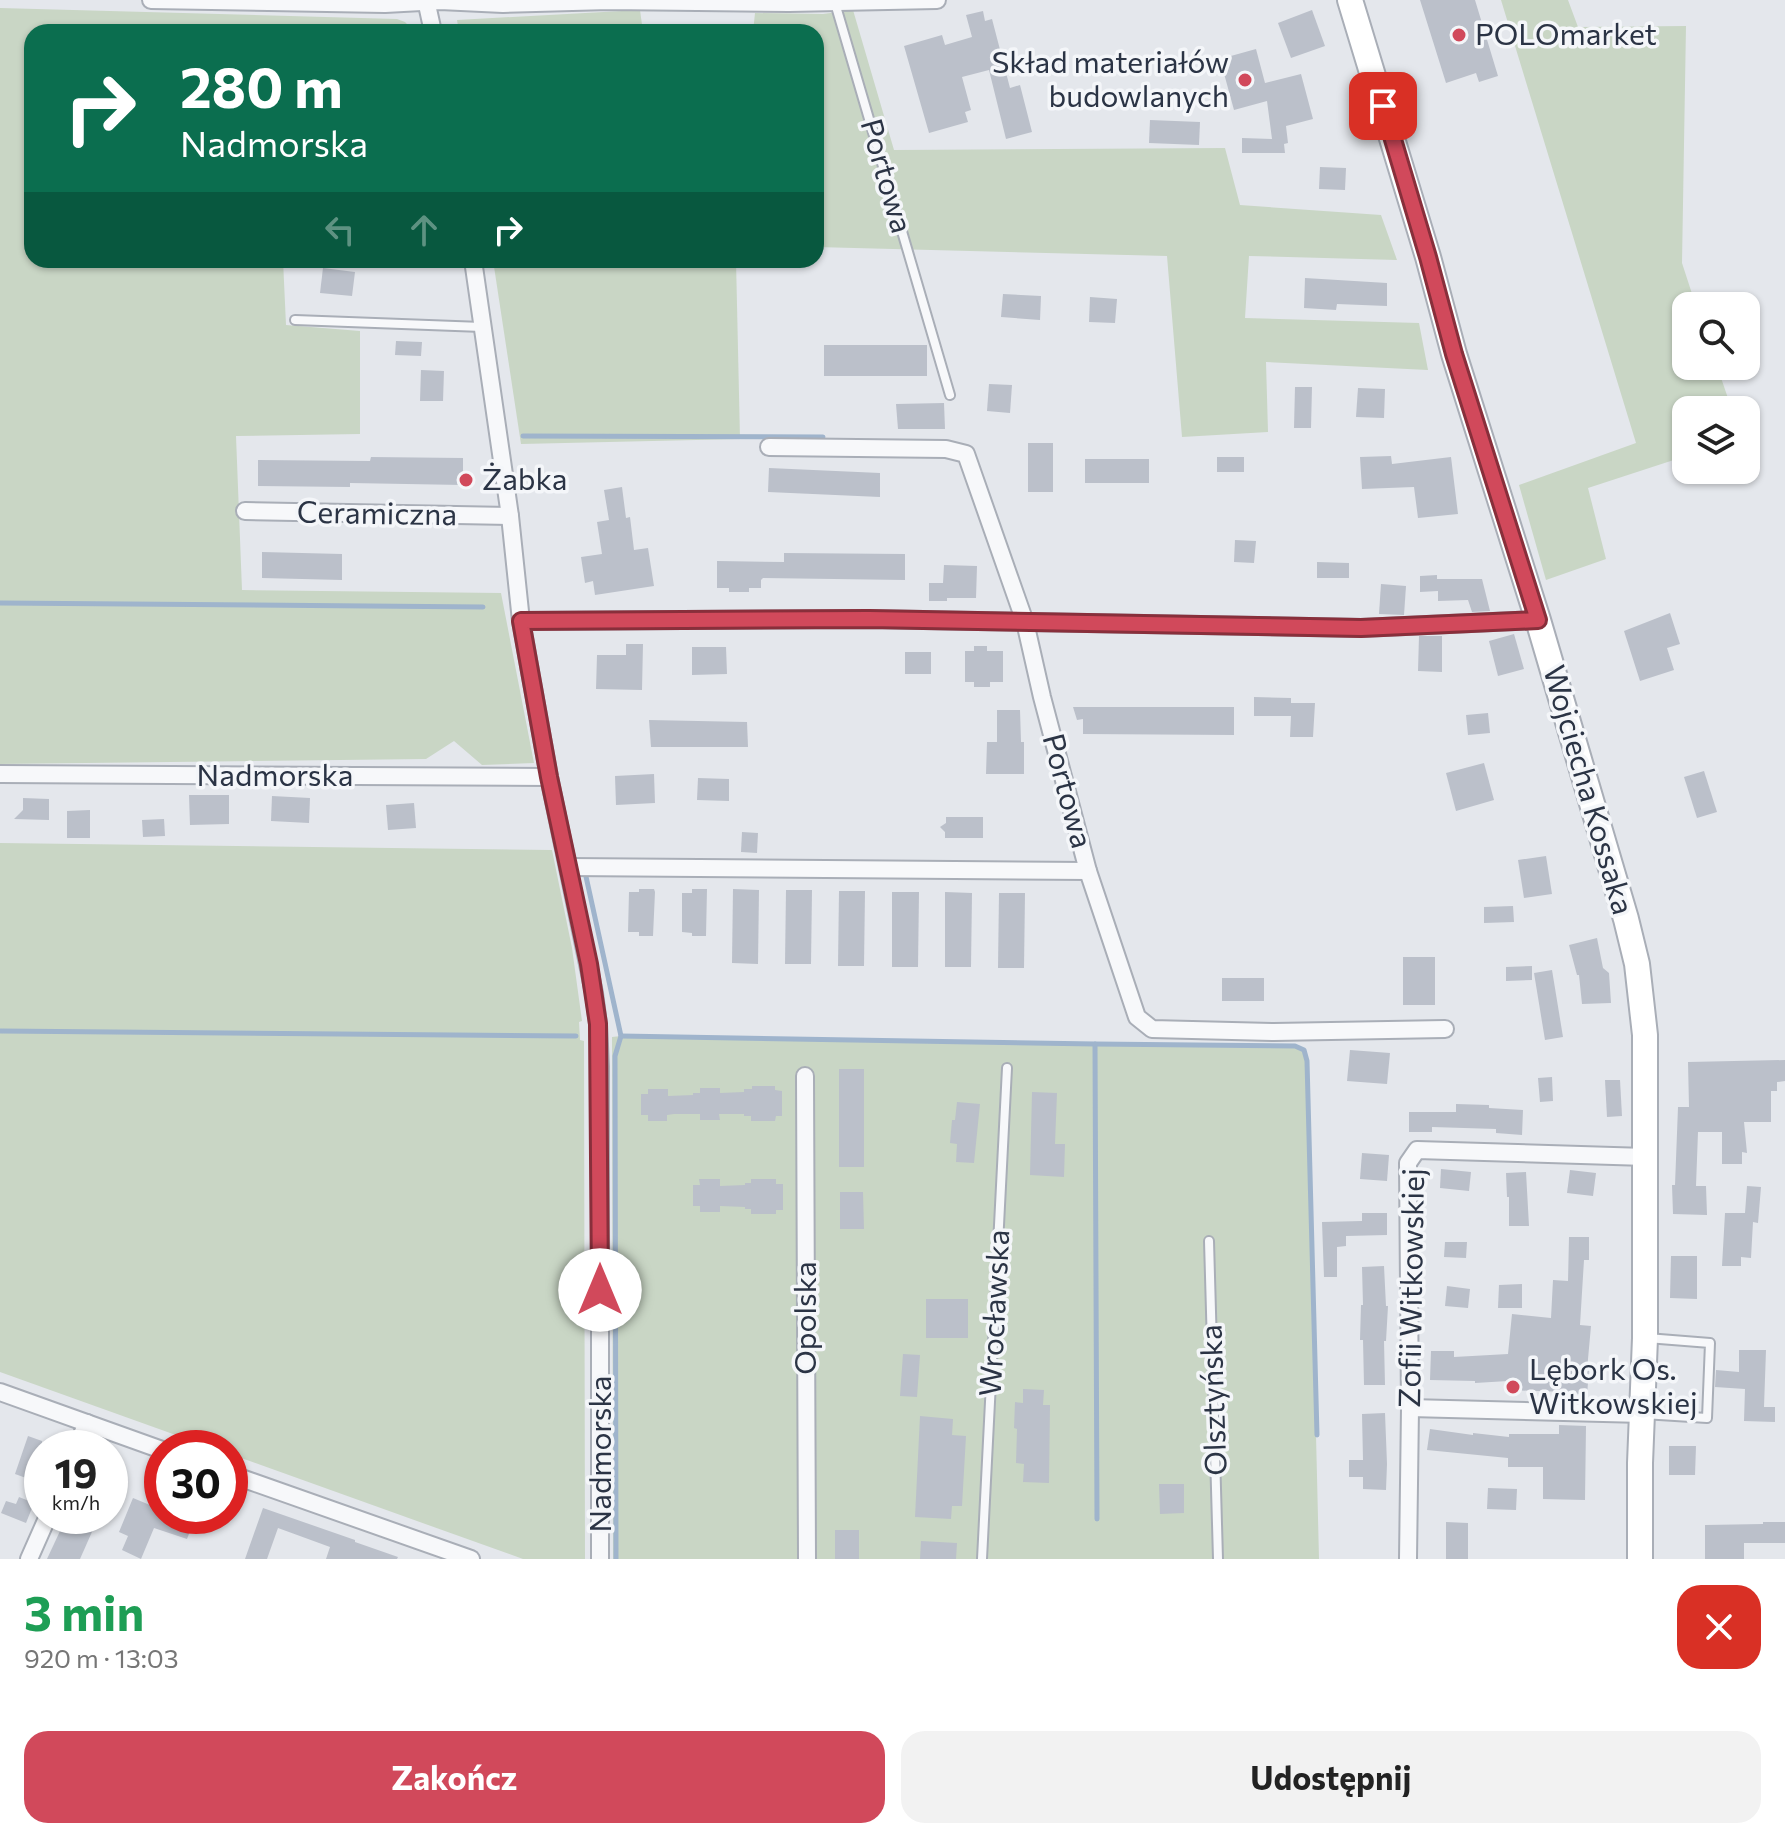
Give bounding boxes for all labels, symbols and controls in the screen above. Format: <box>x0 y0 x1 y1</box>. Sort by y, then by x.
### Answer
place label: POLOmarket <box>1475 14 1657 51</box>
marker: POLOmarket <box>1450 26 1468 44</box>
place label: Skład materiałów budowlanych <box>992 42 1229 113</box>
text: 280 m <box>180 51 343 120</box>
icon: right <box>48 56 152 160</box>
marker: Skład materiałów budowlanych <box>1236 71 1254 89</box>
pin <box>1349 72 1417 140</box>
icon: arrive <box>1361 84 1405 128</box>
street label: Portowa <box>854 114 922 237</box>
text: Nadmorska <box>180 120 368 164</box>
icon: left <box>318 208 362 252</box>
icon: ahead <box>402 208 446 252</box>
icon: right <box>486 208 530 252</box>
map controls <box>1672 292 1760 484</box>
button: search <box>1672 292 1760 380</box>
button: layers <box>1672 396 1760 484</box>
place label: Żabka <box>482 459 568 496</box>
marker: Żabka <box>457 471 475 489</box>
street label: Ceramiczna <box>297 492 457 531</box>
street label: Wojciecha Kossaka <box>1537 660 1644 918</box>
street label: Portowa <box>1036 729 1102 852</box>
street label: Nadmorska <box>197 755 353 792</box>
street label: Zofii Witkowskiej <box>1389 1168 1430 1408</box>
street label: Wrocławska <box>970 1228 1015 1397</box>
position arrow <box>558 1248 642 1332</box>
street label: Opolska <box>785 1261 822 1375</box>
street label: Olsztyńska <box>1190 1324 1233 1476</box>
place label: Lębork Os. Witkowskiej <box>1529 1349 1698 1420</box>
street label: Nadmorska <box>580 1376 617 1532</box>
marker: Lębork Os. Witkowskiej <box>1504 1378 1522 1396</box>
speed limit sign: 30 <box>144 1430 248 1534</box>
text: 19 <box>55 1447 97 1496</box>
text: km/h <box>52 1490 100 1514</box>
text: 3 min <box>24 1582 144 1641</box>
button: close <box>1677 1585 1761 1669</box>
text: 920 m · 13:03 <box>24 1642 179 1673</box>
button: Zakończ <box>24 1731 885 1823</box>
button: Udostępnij <box>901 1731 1761 1823</box>

